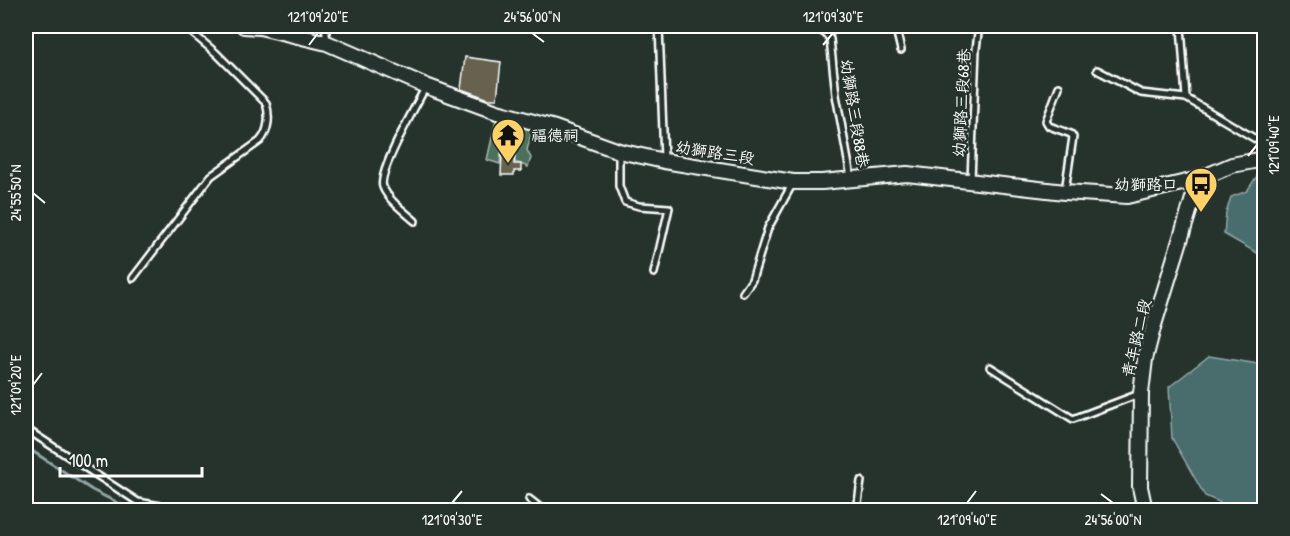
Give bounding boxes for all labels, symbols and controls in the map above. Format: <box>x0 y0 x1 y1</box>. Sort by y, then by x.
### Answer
text: 121°09'20"E <box>288 6 349 27</box>
text: 24°56'00"N <box>504 6 560 27</box>
text: 121°09'30"E <box>803 6 864 27</box>
street label: 幼獅路三段68巷 <box>947 48 975 158</box>
street label: 幼獅路三段88巷 <box>836 57 874 169</box>
text: 121°09'40"E <box>1263 115 1284 175</box>
temple icon: 福德祠 <box>490 117 526 164</box>
place label: 福德祠 <box>531 124 579 146</box>
street label: 幼獅路三段 <box>674 135 756 169</box>
text: 24°55'50"N <box>5 165 26 221</box>
bus stop icon: 幼獅路口 <box>1183 166 1219 213</box>
place label: 幼獅路口 <box>1114 173 1178 195</box>
street label: 青年路二段 <box>1116 297 1156 379</box>
text: 121°09'20"E <box>5 354 26 416</box>
scale bar <box>60 440 202 478</box>
text: 100 m <box>69 448 108 473</box>
text: 121°09'30"E <box>422 509 483 530</box>
text: 121°09'40"E <box>937 509 997 530</box>
text: 24°56'00"N <box>1085 509 1141 530</box>

